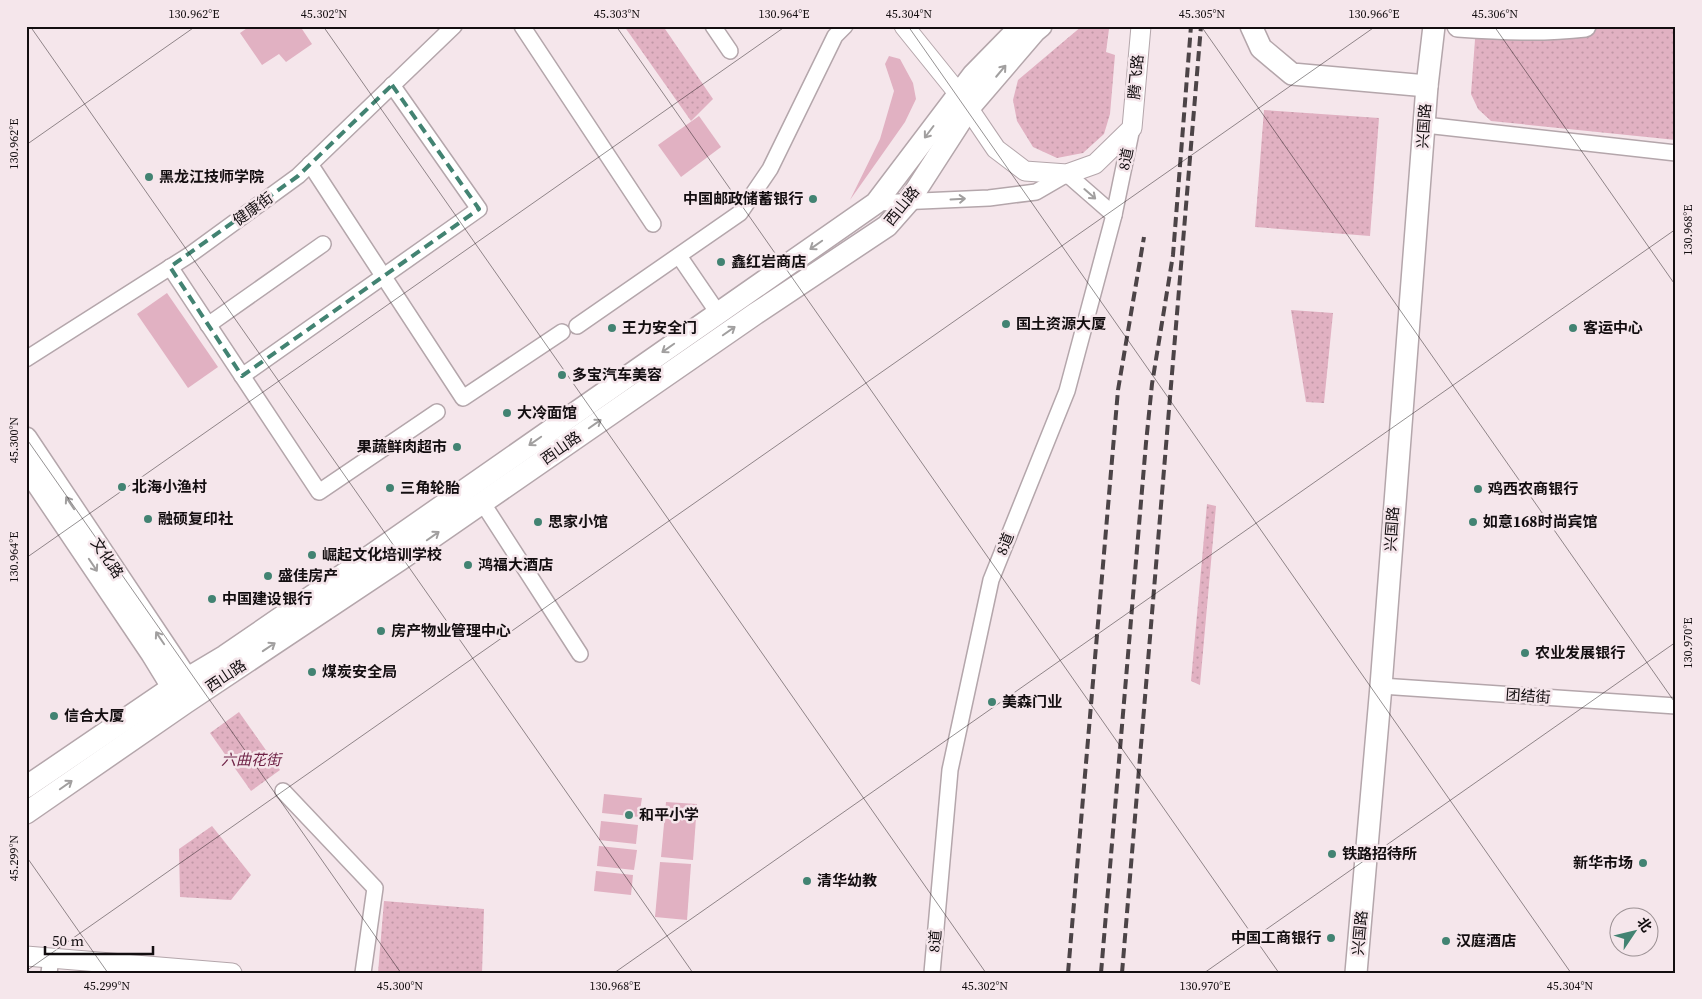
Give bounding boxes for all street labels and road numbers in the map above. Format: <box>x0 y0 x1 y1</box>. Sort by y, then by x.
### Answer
street label: 腾飞路 <box>1123 54 1148 100</box>
street label: 兴国路 <box>1411 103 1436 149</box>
street label: 8道 <box>1113 146 1138 172</box>
street label: 西山路 <box>879 182 924 230</box>
street label: 健康街 <box>228 187 277 230</box>
street label: 西山路 <box>536 426 585 469</box>
street label: 兴国路 <box>1379 506 1404 552</box>
street label: 8道 <box>991 529 1018 558</box>
street label: 文化路 <box>86 533 129 582</box>
street label: 西山路 <box>201 654 250 697</box>
street label: 团结街 <box>1505 683 1551 708</box>
street label: 兴国路 <box>1347 910 1372 956</box>
street label: 8道 <box>923 929 946 953</box>

